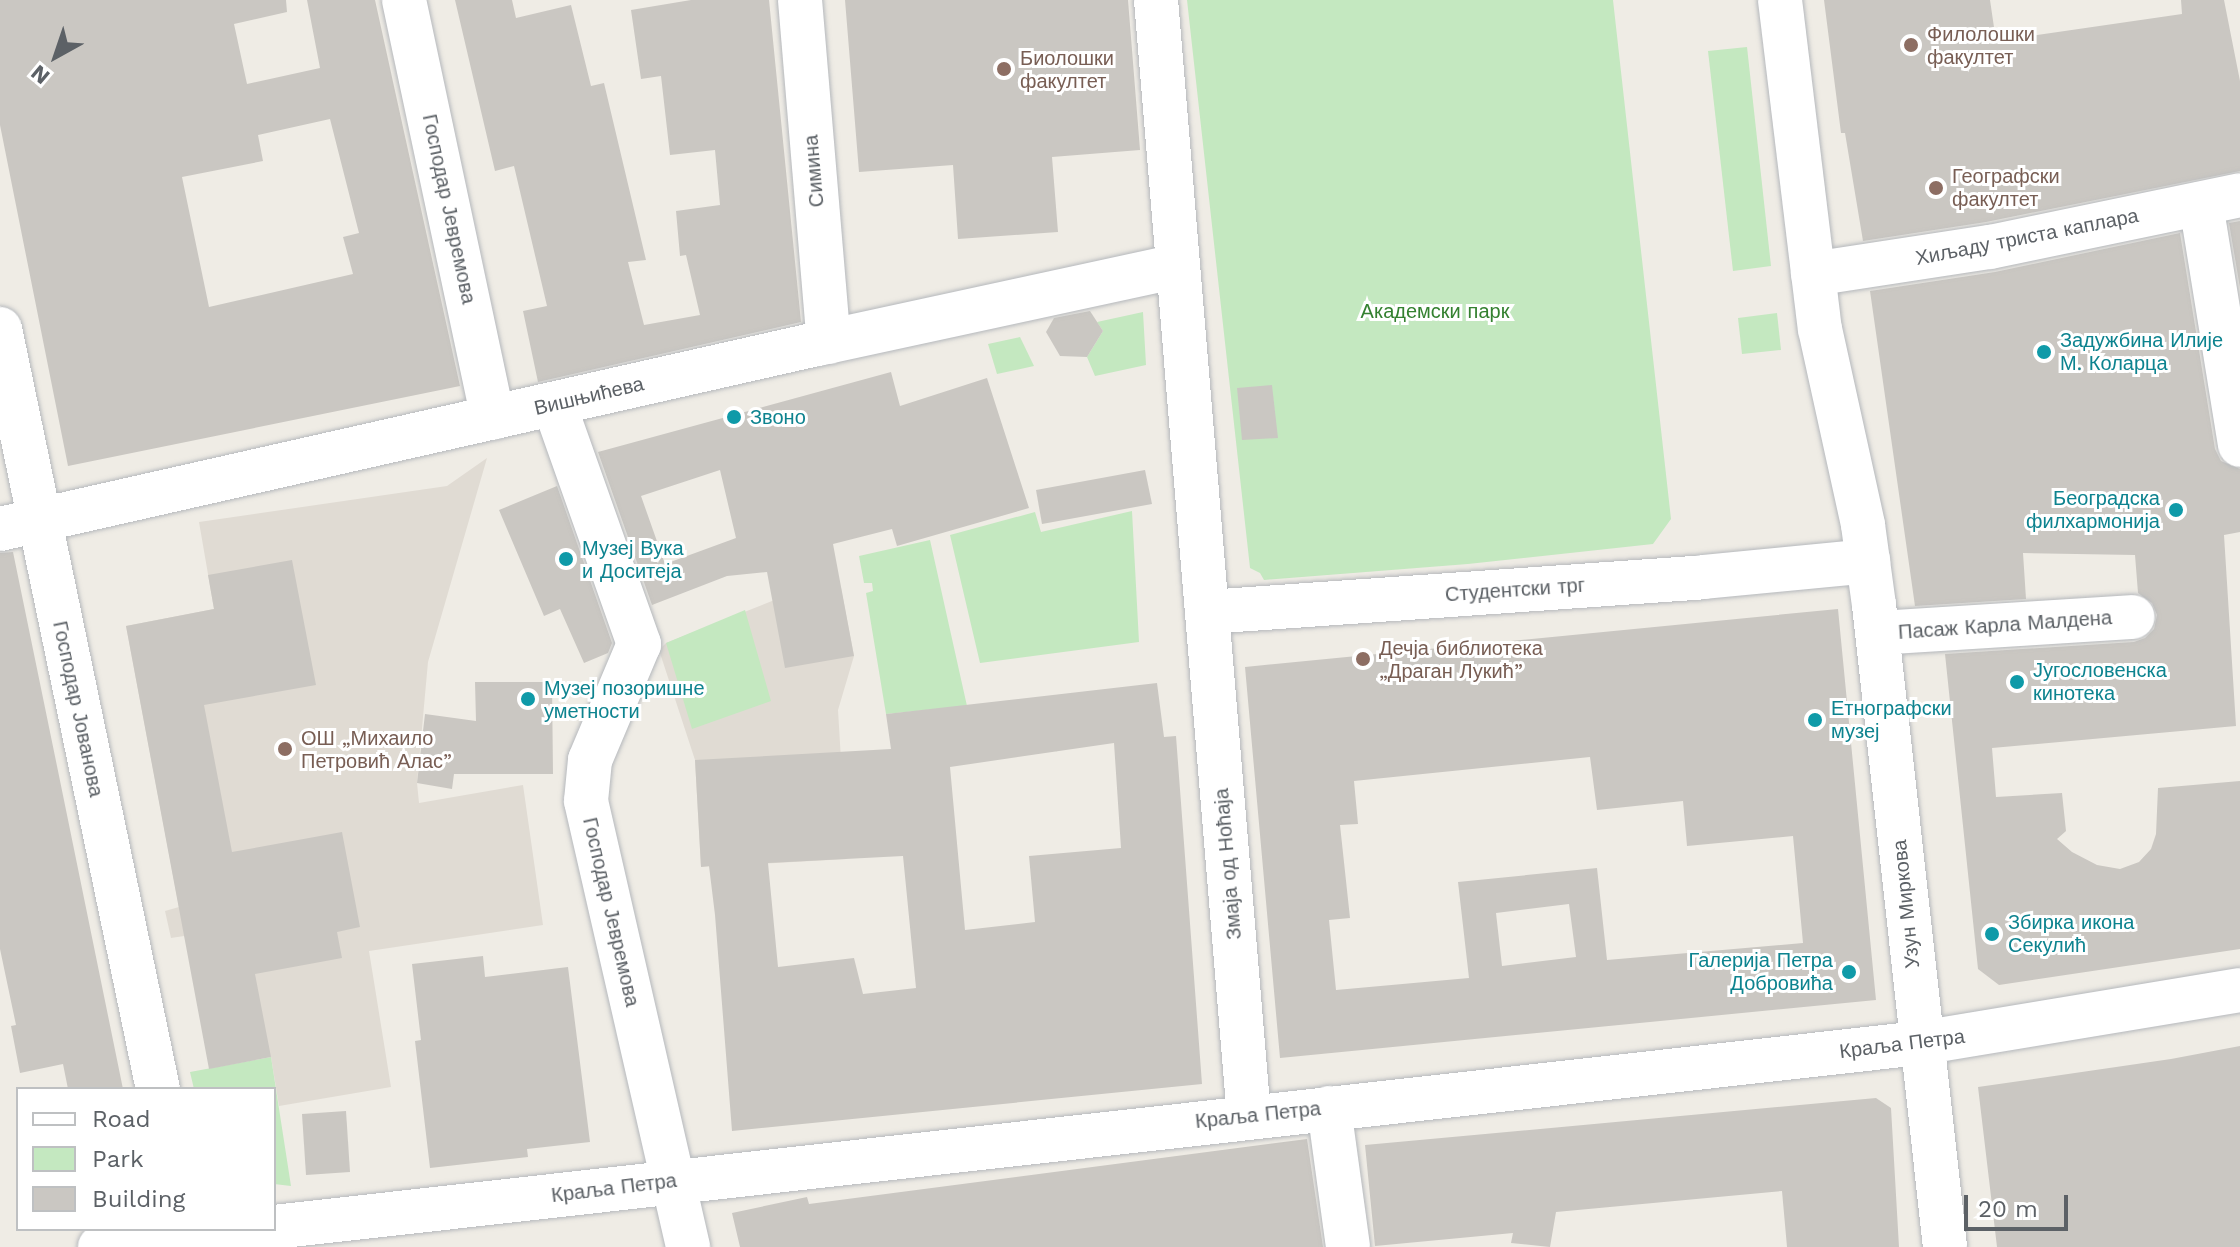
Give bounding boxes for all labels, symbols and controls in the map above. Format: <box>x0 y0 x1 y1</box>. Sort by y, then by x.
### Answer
north arrow <box>16 16 96 96</box>
place label: Филолошки факултет <box>1927 22 2035 69</box>
marker: Филолошки факултет <box>1902 36 1920 54</box>
place label: Биолошки факултет <box>1020 46 1114 93</box>
text: N <box>26 60 55 90</box>
marker: Биолошки факултет <box>995 60 1013 78</box>
street label: Господар Јевремова <box>417 112 481 306</box>
street label: Симина <box>799 134 829 208</box>
place label: Географски факултет <box>1952 164 2060 211</box>
marker: Географски факултет <box>1927 179 1945 197</box>
street label: Хиљаду триста каплара <box>1913 204 2141 270</box>
park label: Академски парк <box>1361 299 1509 323</box>
place label: Задужбина Илије М. Коларца <box>2060 328 2223 375</box>
marker: Задужбина Илије М. Коларца <box>2035 343 2053 361</box>
street label: Вишњићева <box>532 372 646 420</box>
place label: Звоно <box>750 405 806 429</box>
marker: Звоно <box>725 408 743 426</box>
place label: Београдска филхармонија <box>2026 486 2160 533</box>
marker: Београдска филхармонија <box>2167 501 2185 519</box>
place label: Музеј Вука и Доситеја <box>582 536 684 583</box>
marker: Музеј Вука и Доситеја <box>557 550 575 568</box>
street label: Студентски трг <box>1444 573 1586 607</box>
street label: Пасаж Карла Малдена <box>1897 606 2113 644</box>
street label: Господар Јованова <box>48 619 108 799</box>
place label: Дечја библиотека „Драган Лукић” <box>1379 636 1543 683</box>
marker: Дечја библиотека „Драган Лукић” <box>1354 650 1372 668</box>
place label: Југословенска кинотека <box>2033 658 2167 705</box>
marker: Југословенска кинотека <box>2008 673 2026 691</box>
place label: Музеј позоришне уметности <box>544 676 705 723</box>
marker: Музеј позоришне уметности <box>519 690 537 708</box>
place label: Етнографски музеј <box>1831 696 1952 743</box>
marker: Етнографски музеј <box>1806 711 1824 729</box>
place label: ОШ „Михаило Петровић Алас” <box>301 726 452 773</box>
marker: ОШ „Михаило Петровић Алас” <box>276 740 294 758</box>
street label: Змаја од Ноћаја <box>1209 787 1247 941</box>
street label: Господар Јевремова <box>578 815 644 1009</box>
street label: Узун Миркова <box>1887 839 1925 969</box>
place label: Збирка икона Секулић <box>2008 910 2134 957</box>
marker: Збирка икона Секулић <box>1983 925 2001 943</box>
place label: Галерија Петра Добровића <box>1688 948 1833 995</box>
marker: Галерија Петра Добровића <box>1840 963 1858 981</box>
street label: Краља Петра <box>1838 1024 1966 1064</box>
legend <box>16 1087 276 1231</box>
street label: Краља Петра <box>1194 1096 1322 1134</box>
text: Road <box>92 1105 151 1133</box>
text: Park <box>92 1145 144 1173</box>
street label: Краља Петра <box>550 1168 678 1208</box>
scale bar <box>1968 1179 2072 1229</box>
text: Building <box>92 1185 185 1213</box>
text: 20 m <box>1978 1195 2038 1223</box>

